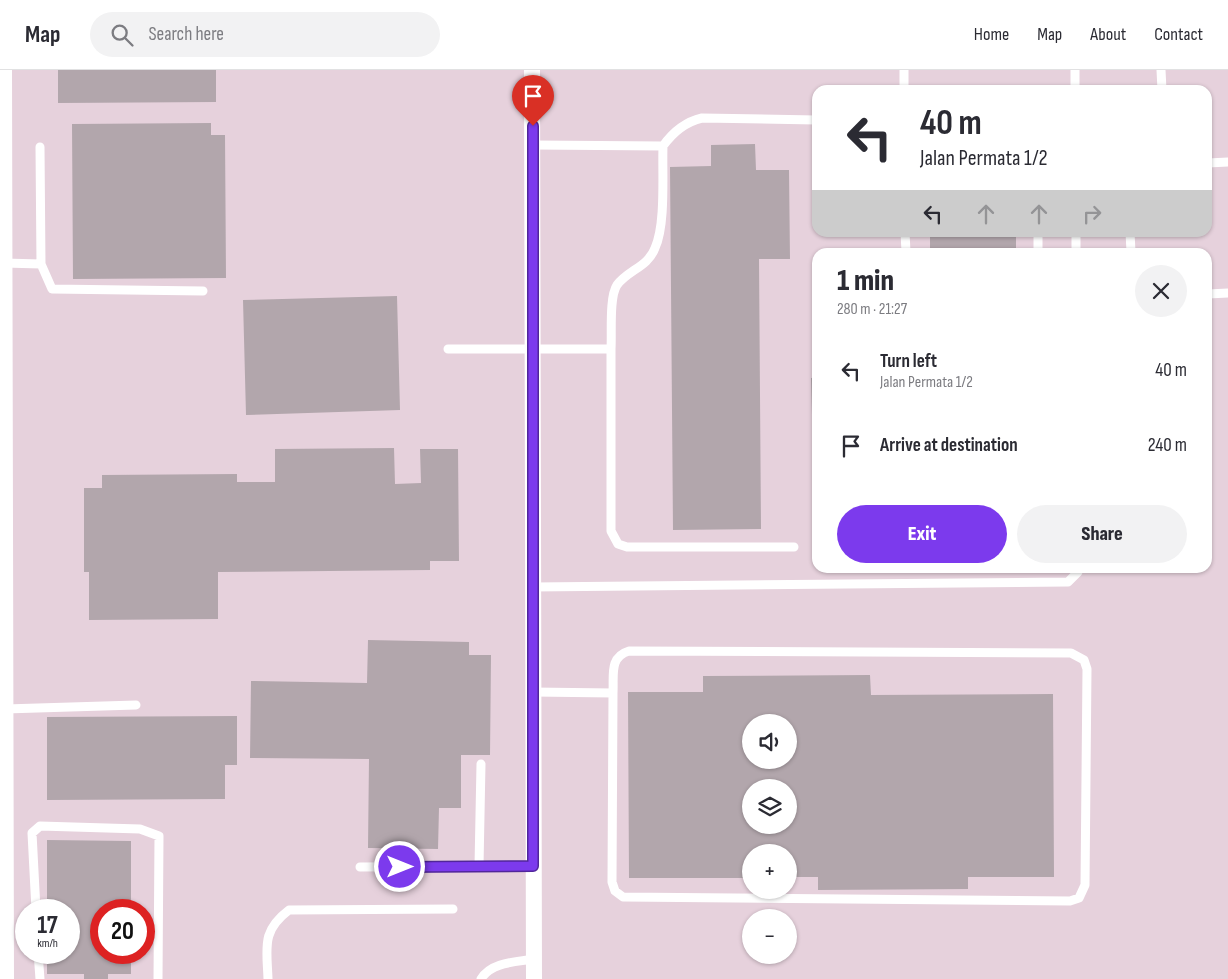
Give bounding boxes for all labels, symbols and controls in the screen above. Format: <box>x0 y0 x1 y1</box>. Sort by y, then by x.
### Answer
search box <box>90 12 440 57</box>
text: Map <box>25 20 60 49</box>
icon: search <box>108 21 136 49</box>
text: Search here <box>148 23 224 46</box>
text: Home <box>974 24 1009 45</box>
text: Map <box>1037 24 1062 45</box>
text: About <box>1090 24 1126 45</box>
text: Contact <box>1154 24 1203 45</box>
pin <box>512 75 554 126</box>
icon: arrive <box>519 82 547 110</box>
text: 40 m <box>920 102 982 145</box>
icon: left <box>837 105 902 170</box>
text: Jalan Permata 1/2 <box>920 145 1048 172</box>
icon: left <box>919 200 947 228</box>
icon: ahead <box>972 200 1000 228</box>
icon: ahead <box>1025 200 1053 228</box>
icon: right <box>1078 200 1106 228</box>
text: 1 min <box>837 263 894 299</box>
button: close <box>1135 265 1187 317</box>
text: 280 m · 21:27 <box>837 300 907 319</box>
text: Turn left <box>880 350 937 373</box>
icon: left <box>837 357 865 385</box>
text: 40 m <box>1155 359 1187 382</box>
text: Jalan Permata 1/2 <box>880 373 973 392</box>
icon: arrive <box>837 432 865 460</box>
text: Arrive at destination <box>880 434 1018 457</box>
text: 240 m <box>1148 434 1187 457</box>
button: Exit <box>837 505 1007 563</box>
button: Share <box>1017 505 1187 563</box>
map controls <box>742 714 797 964</box>
button: sound <box>742 714 797 769</box>
button: layers <box>742 779 797 834</box>
position arrow <box>373 840 425 892</box>
button: + <box>742 844 797 899</box>
speed limit sign: 20 <box>90 899 155 964</box>
button: − <box>742 909 797 964</box>
text: 17 <box>37 910 58 941</box>
text: km/h <box>37 936 58 951</box>

